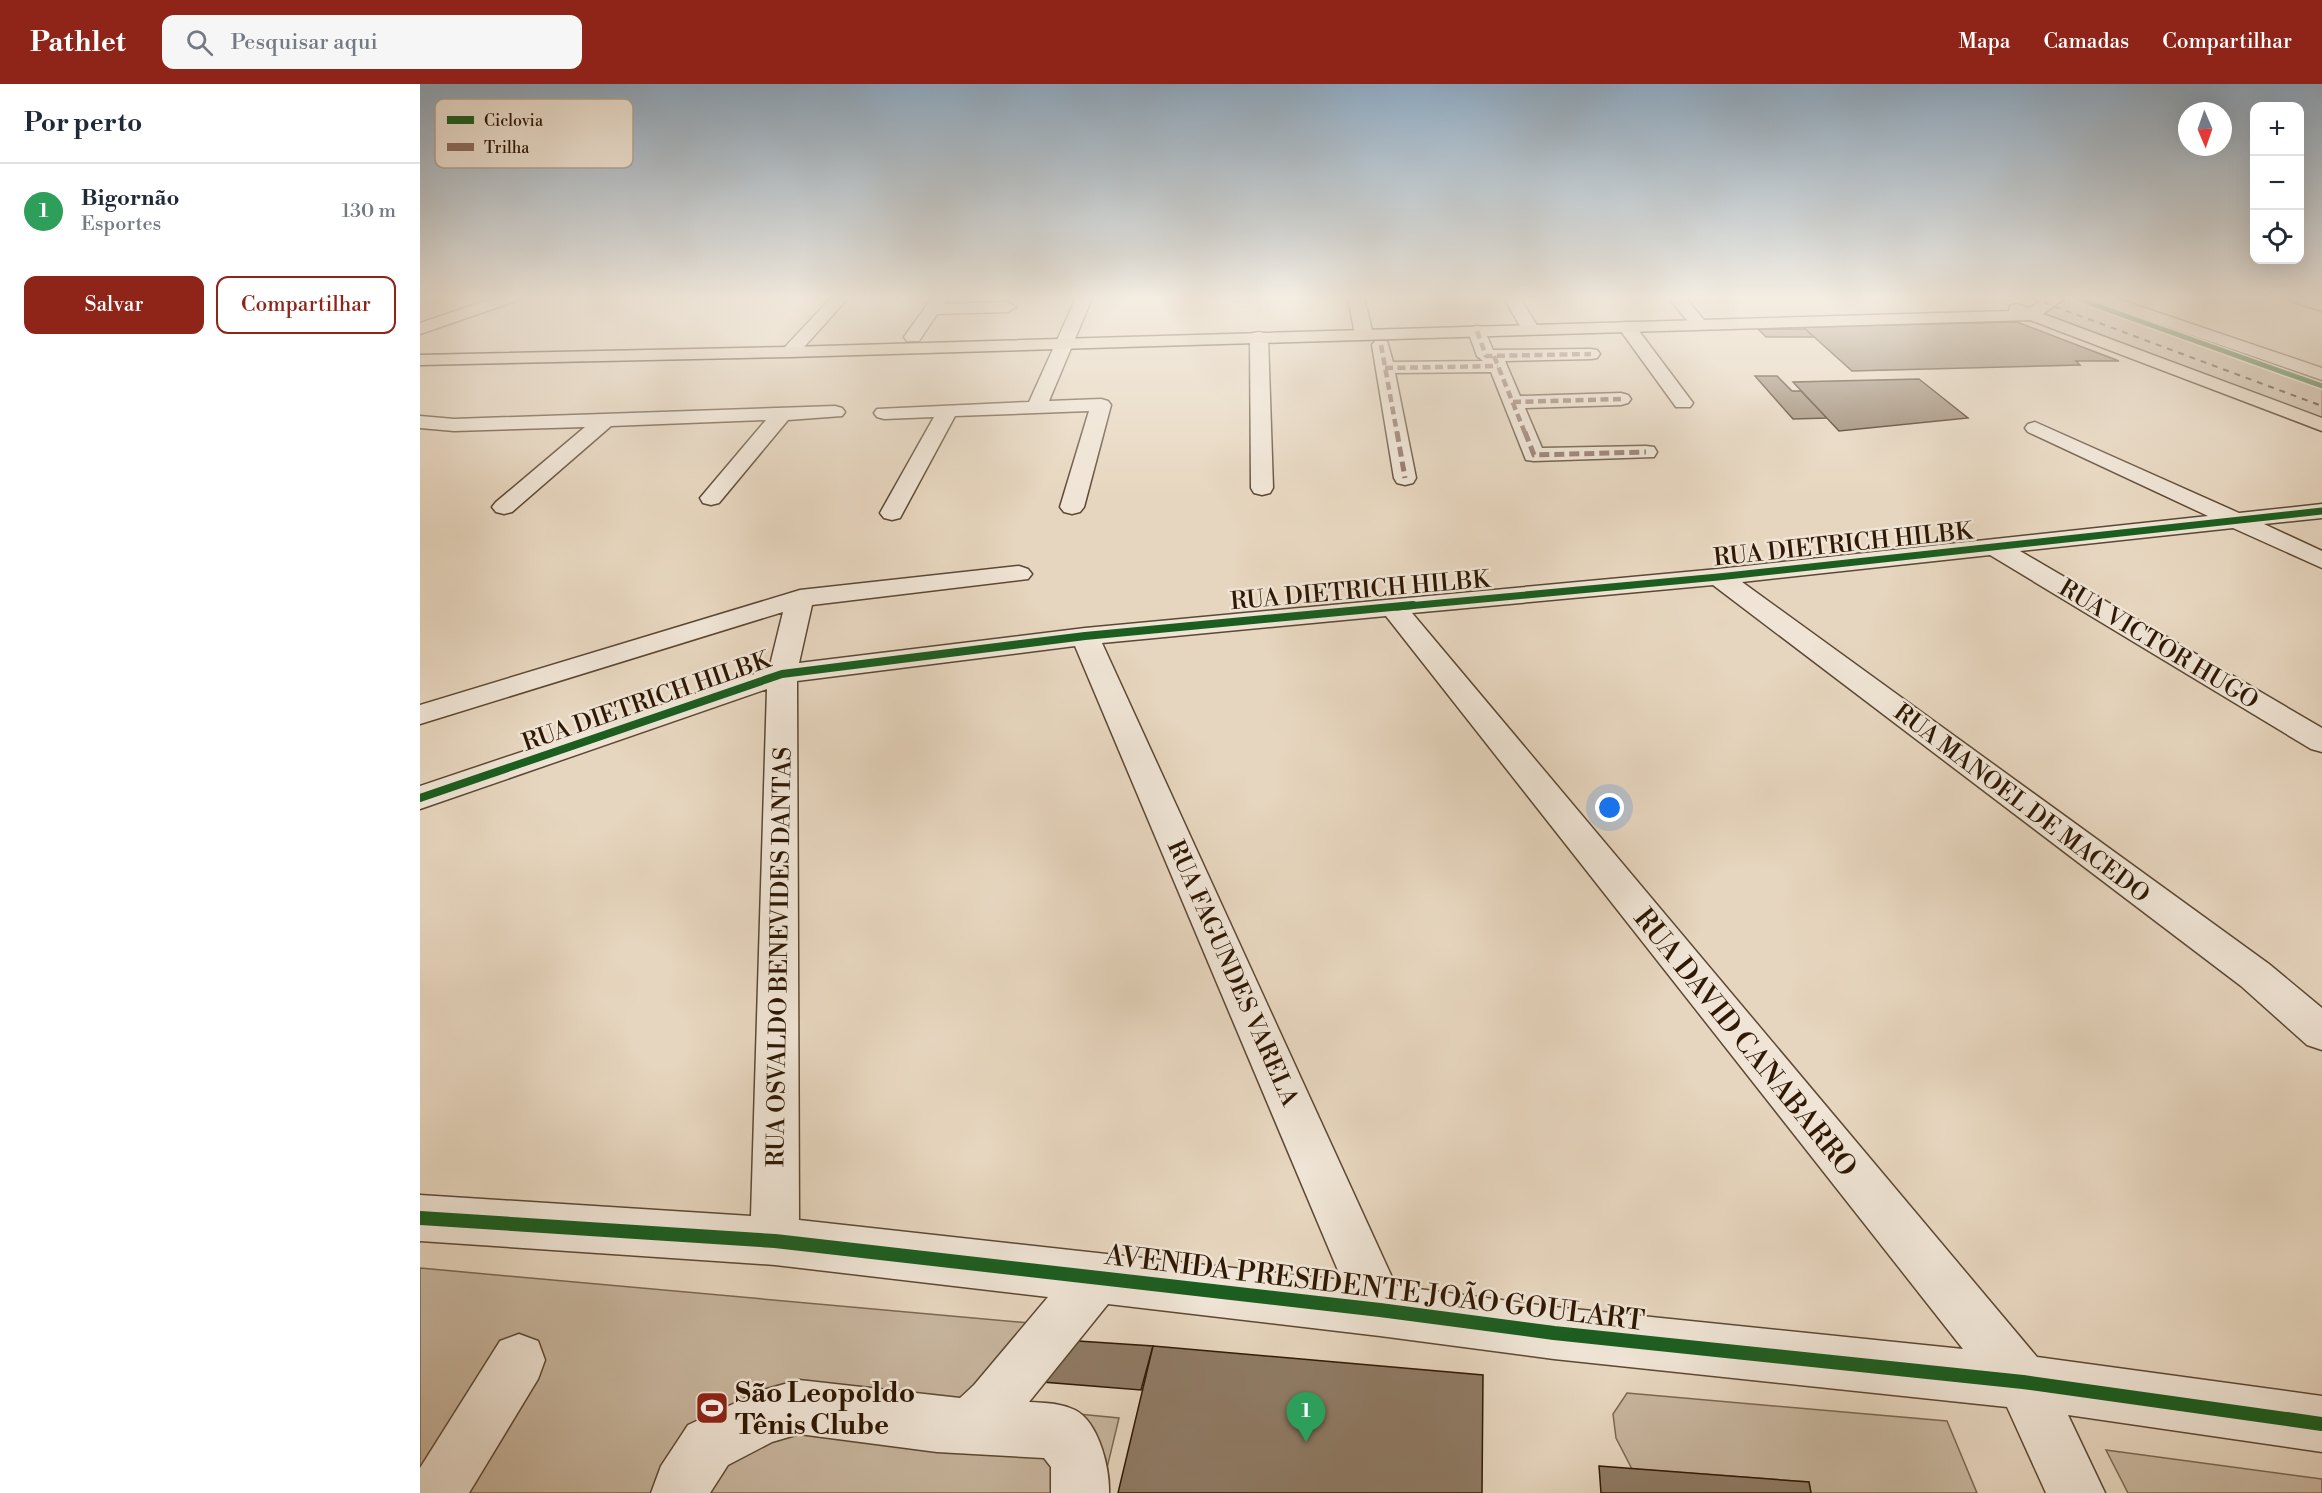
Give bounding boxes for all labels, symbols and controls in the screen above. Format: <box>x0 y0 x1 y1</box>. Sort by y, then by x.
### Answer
search box <box>162 15 582 69</box>
text: Pathlet <box>30 25 126 60</box>
icon: search <box>183 26 216 59</box>
text: Pesquisar aqui <box>231 29 378 56</box>
text: Mapa <box>1958 29 2010 55</box>
text: Camadas <box>2043 29 2129 55</box>
text: Compartilhar <box>2162 29 2292 55</box>
legend <box>435 99 633 168</box>
north arrow <box>2178 102 2232 156</box>
map controls <box>2250 102 2304 264</box>
button: + <box>2250 102 2304 156</box>
text: Por perto <box>24 107 142 139</box>
text: Ciclovia <box>484 111 544 131</box>
text: Trilha <box>484 138 530 158</box>
button: − <box>2250 156 2304 210</box>
text: Bigornão <box>81 185 179 212</box>
text: 1 <box>39 199 48 224</box>
text: 130 m <box>341 199 396 224</box>
button: locate <box>2250 210 2304 264</box>
text: Esportes <box>81 212 161 237</box>
button: Salvar <box>24 276 204 334</box>
button: Compartilhar <box>216 276 396 334</box>
street label: RUA DIETRICH HILBK <box>1712 516 1976 574</box>
street label: RUA DIETRICH HILBK <box>1229 565 1493 617</box>
street label: RUA VICTOR HUGO <box>2053 573 2264 716</box>
street label: RUA DIETRICH HILBK <box>518 645 776 759</box>
street label: RUA MANOEL DE MACEDO <box>1888 698 2155 910</box>
street label: RUA OSVALDO BENEVIDES DANTAS <box>761 747 799 1167</box>
your location <box>1595 793 1624 822</box>
street label: RUA FAGUNDES VARELA <box>1160 836 1305 1112</box>
street label: RUA DAVID CANABARRO <box>1626 902 1864 1184</box>
street label: AVENIDA PRESIDENTE JOÃO GOULART <box>1102 1236 1647 1339</box>
place label: São Leopoldo Tênis Clube <box>735 1376 915 1443</box>
sports icon: São Leopoldo Tênis Clube <box>694 1390 730 1426</box>
pin: 1 <box>1286 1392 1326 1442</box>

